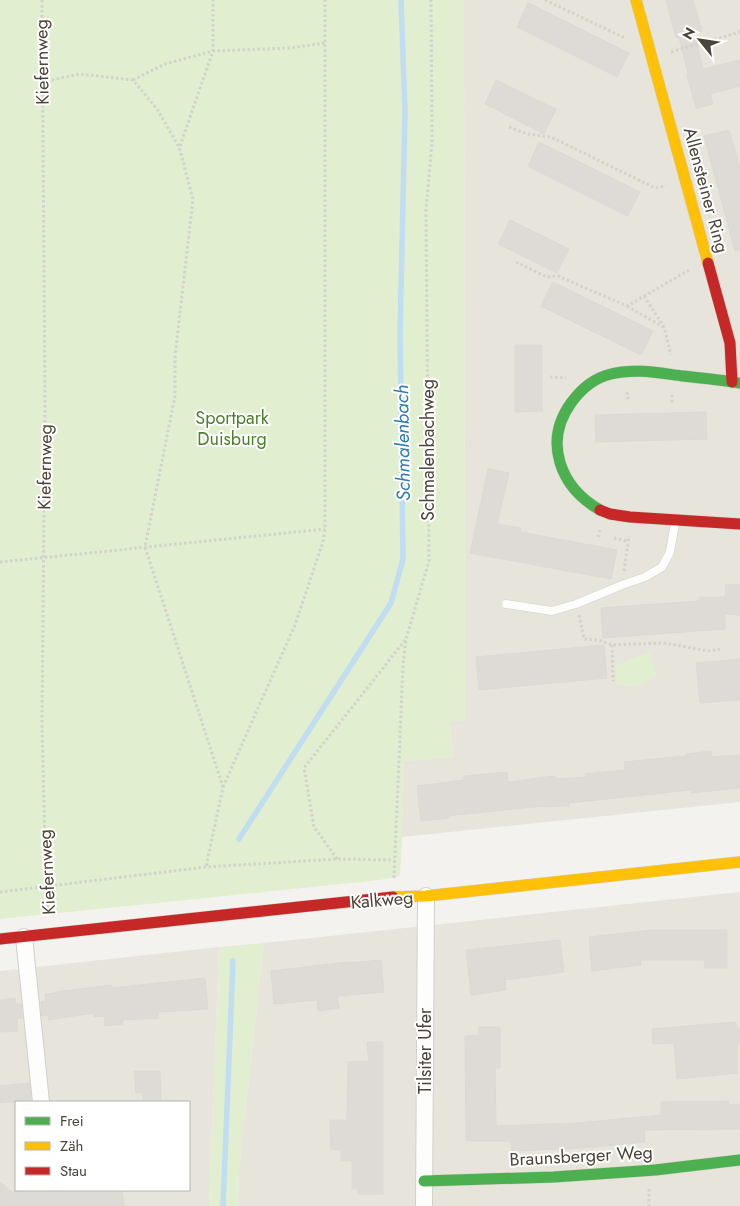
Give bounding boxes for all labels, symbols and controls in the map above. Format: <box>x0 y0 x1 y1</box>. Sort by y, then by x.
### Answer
north arrow <box>675 15 725 65</box>
street label: Kiefernweg <box>28 19 56 105</box>
text: N <box>677 24 700 43</box>
street label: Allensteiner Ring <box>677 124 735 256</box>
street label: Schmalenbachweg <box>415 379 441 521</box>
water label: Schmalenbach <box>388 385 417 501</box>
park label: Sportpark Duisburg <box>195 405 269 452</box>
street label: Kiefernweg <box>31 424 59 510</box>
street label: Kiefernweg <box>32 829 62 915</box>
street label: Kalkweg <box>350 884 414 916</box>
street label: Tilsiter Ufer <box>412 1007 438 1094</box>
legend <box>15 1101 190 1191</box>
text: Frei <box>60 1110 84 1132</box>
text: Zäh <box>60 1135 83 1157</box>
street label: Braunsberger Weg <box>509 1139 653 1173</box>
text: Stau <box>60 1160 87 1182</box>

